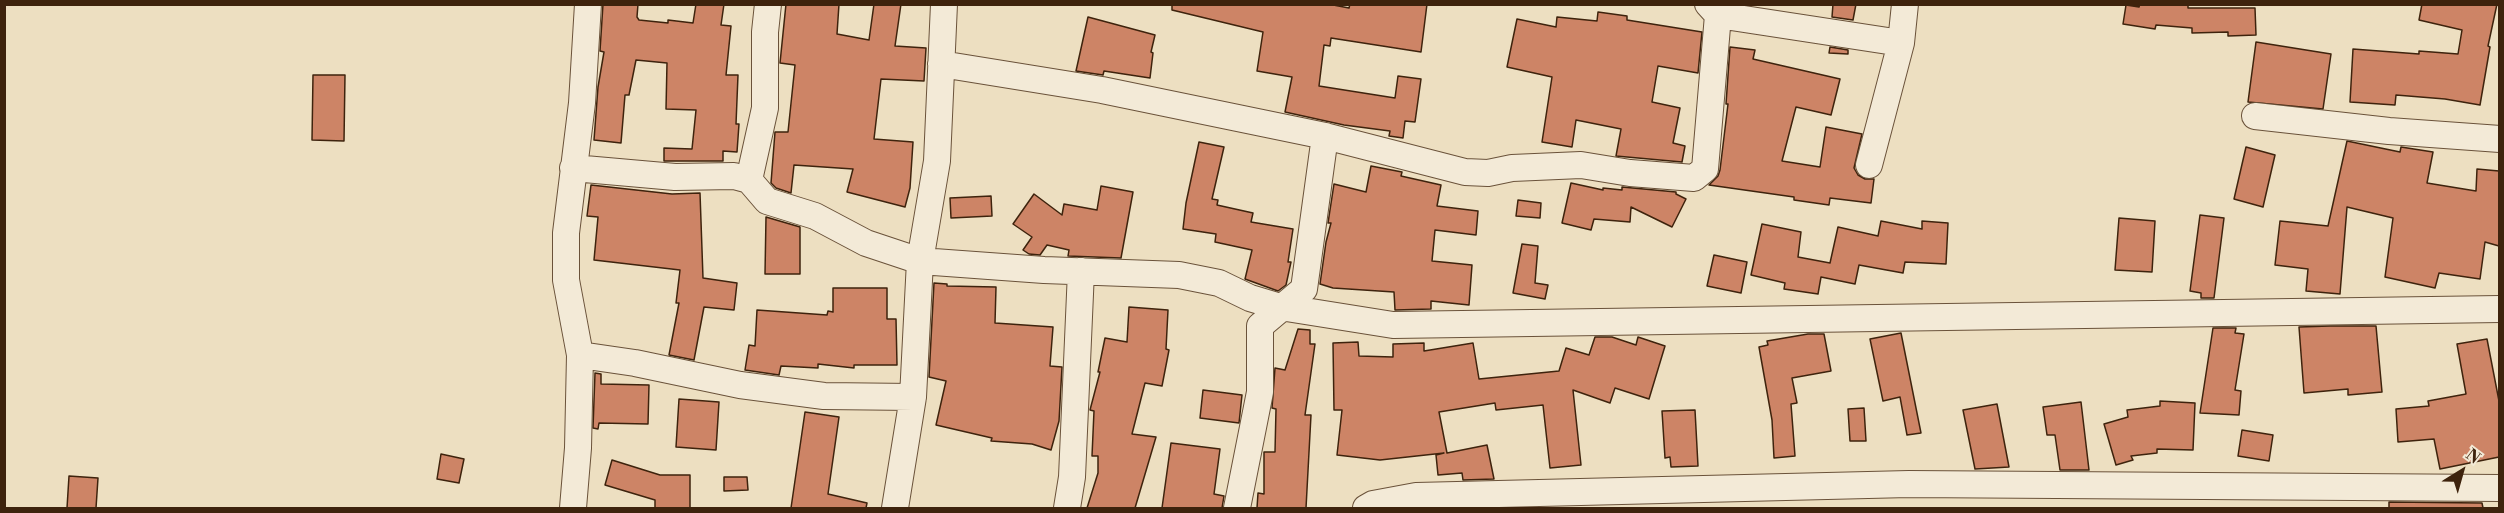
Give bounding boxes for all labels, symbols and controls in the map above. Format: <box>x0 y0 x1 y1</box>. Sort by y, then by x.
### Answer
north arrow <box>2432 441 2492 501</box>
text: N <box>2462 445 2484 468</box>

